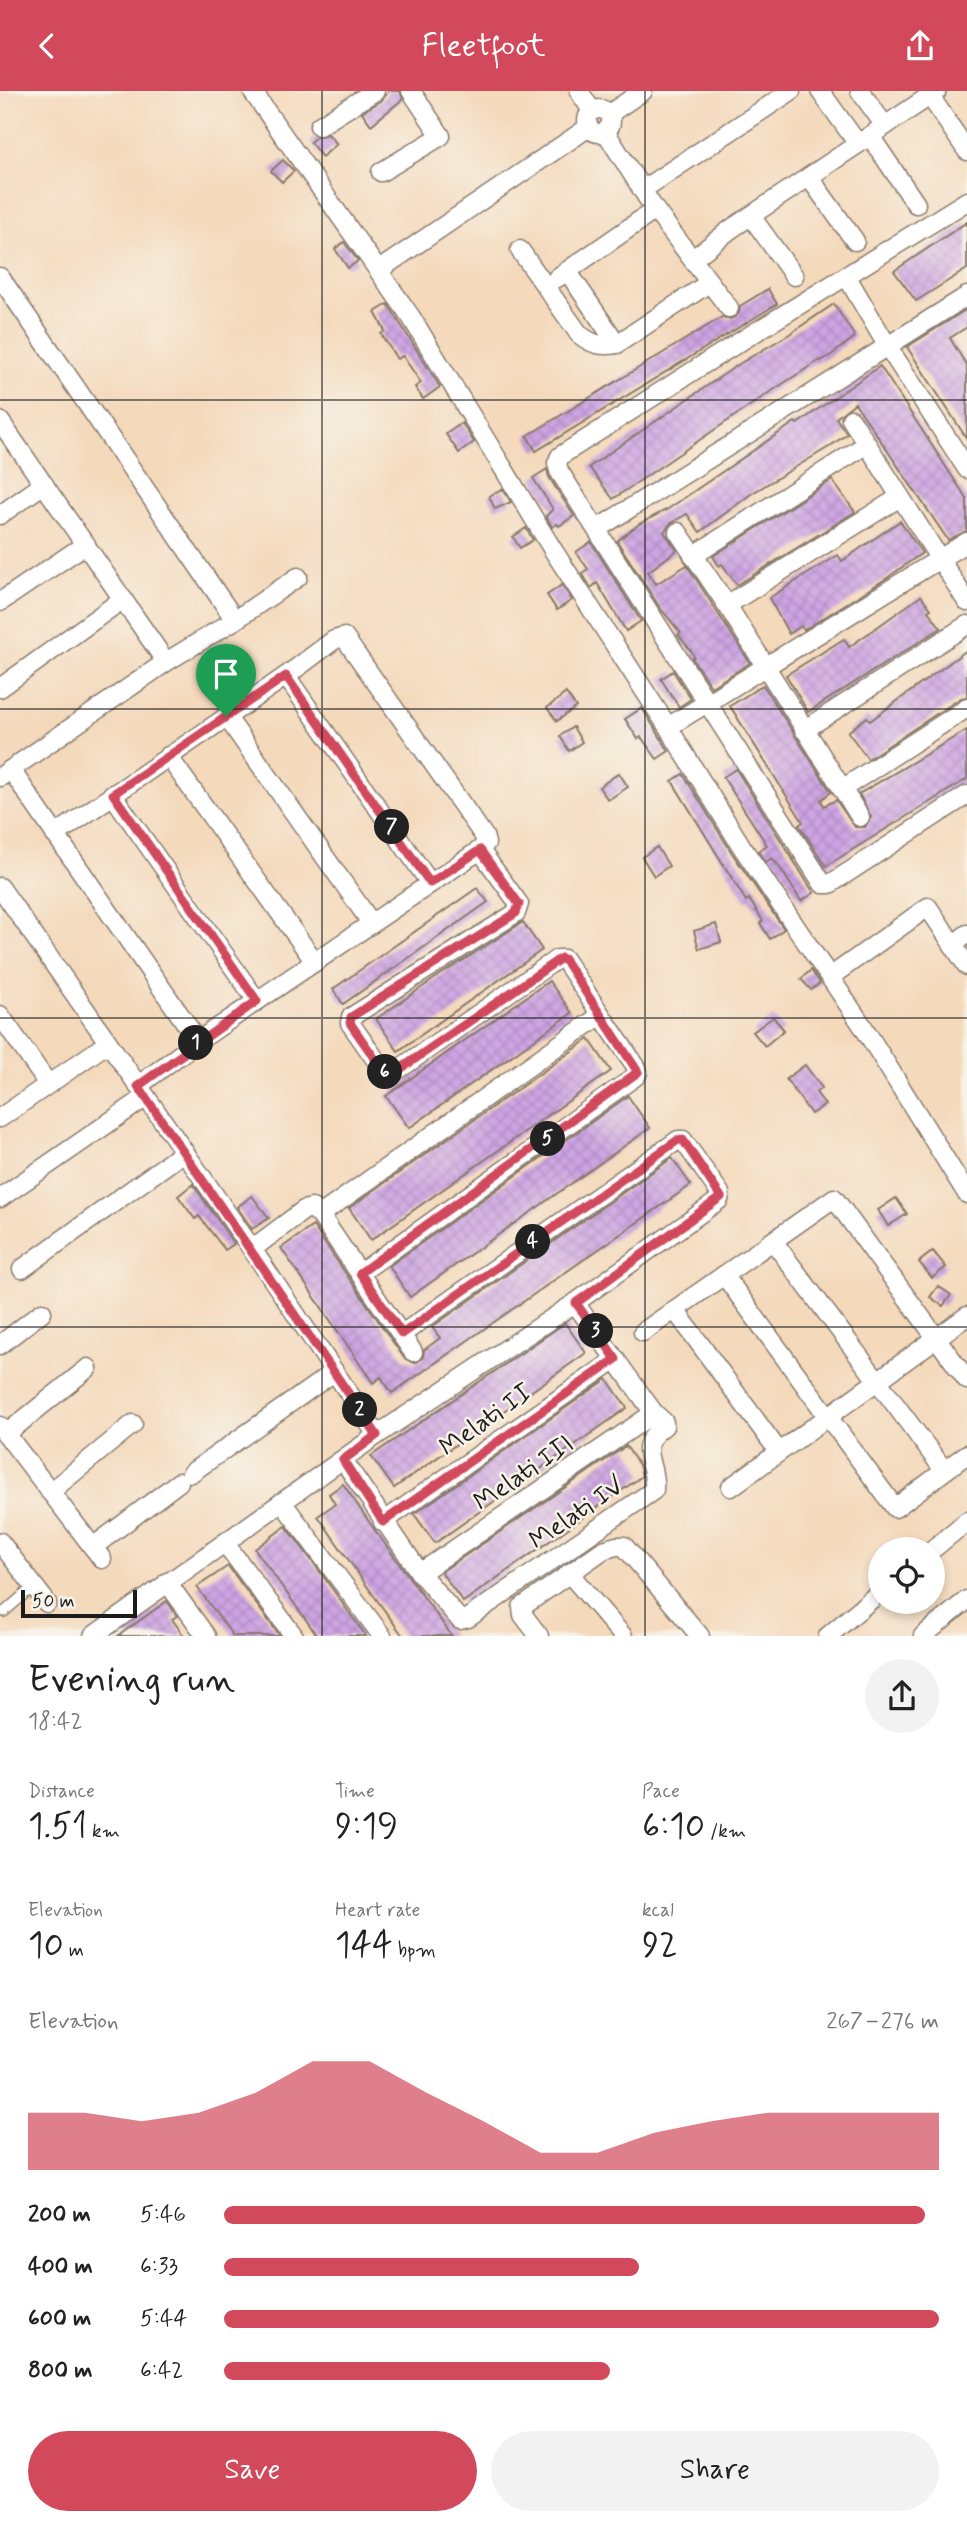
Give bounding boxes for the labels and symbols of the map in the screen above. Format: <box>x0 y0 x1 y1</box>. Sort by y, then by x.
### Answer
pin <box>196 644 256 716</box>
pin: 7 <box>374 809 410 845</box>
pin: 1 <box>178 1025 214 1061</box>
pin: 6 <box>368 1055 402 1089</box>
pin: 5 <box>530 1121 566 1157</box>
pin: 4 <box>516 1225 550 1259</box>
pin: 3 <box>578 1313 614 1349</box>
street label: Melati II <box>433 1376 539 1465</box>
pin: 2 <box>342 1393 378 1427</box>
street label: Melati III <box>467 1428 581 1520</box>
street label: Melati IV <box>523 1469 632 1558</box>
scale bar <box>21 1587 136 1619</box>

